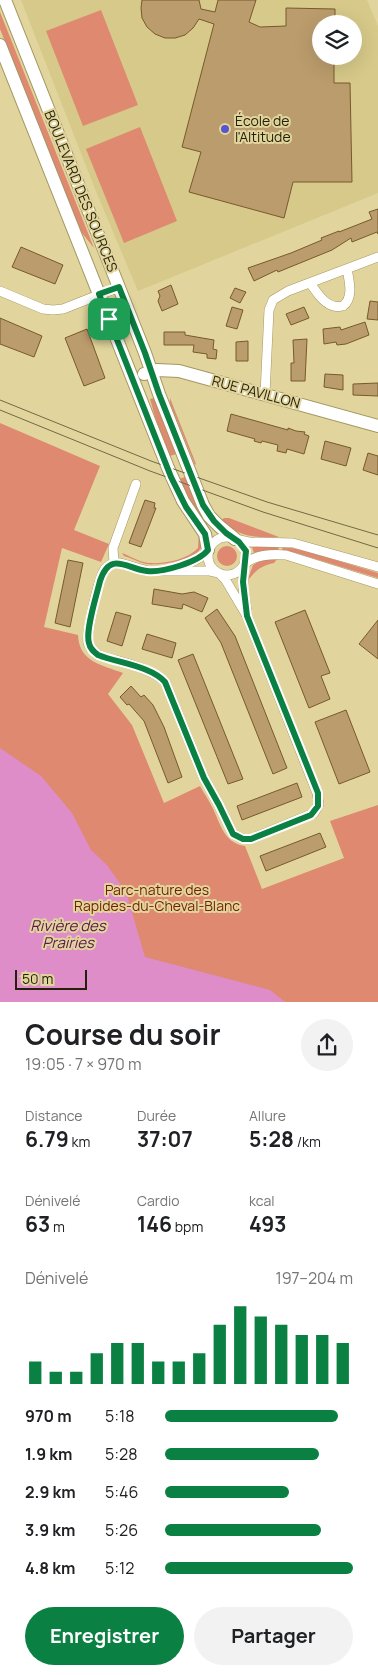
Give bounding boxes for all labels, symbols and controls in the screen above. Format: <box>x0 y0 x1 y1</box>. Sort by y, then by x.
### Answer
map controls <box>312 15 362 65</box>
button: layers <box>312 15 362 65</box>
street label: BOULEVARD DES SOURCES <box>40 107 123 275</box>
place label: École de l'Altitude <box>235 111 291 146</box>
marker: École de l'Altitude <box>219 123 231 135</box>
pin <box>88 298 130 340</box>
icon: arrive <box>95 305 123 333</box>
street label: RUE PAVILLON <box>210 371 302 412</box>
park label: Parc-nature des Rapides-du-Cheval-Blanc <box>74 880 240 915</box>
water label: Rivière des Prairies <box>30 915 107 953</box>
scale bar <box>15 968 88 991</box>
text: 50 m <box>22 969 53 988</box>
text: Course du soir <box>25 1015 221 1053</box>
button: share <box>301 1019 353 1071</box>
text: 19:05 · 7 × 970 m <box>25 1053 141 1075</box>
text: Distance <box>25 1106 82 1125</box>
text: Durée <box>137 1106 176 1125</box>
text: Allure <box>249 1106 286 1125</box>
text: 6.79 <box>25 1125 69 1153</box>
text: 37:07 <box>137 1125 193 1153</box>
text: 5:28 <box>249 1125 294 1153</box>
text: km <box>69 1132 90 1151</box>
text: /km <box>294 1132 321 1151</box>
text: Dénivelé <box>25 1191 80 1210</box>
text: Cardio <box>137 1191 180 1210</box>
text: kcal <box>249 1191 275 1210</box>
text: 63 <box>25 1210 50 1238</box>
text: 146 <box>137 1210 172 1238</box>
text: 493 <box>249 1210 287 1238</box>
text: m <box>50 1217 65 1236</box>
text: bpm <box>172 1217 203 1236</box>
text: Dénivelé <box>25 1267 88 1289</box>
text: 197–204 m <box>276 1267 353 1289</box>
text: 970 m <box>25 1405 72 1427</box>
text: 5:18 <box>105 1405 135 1427</box>
text: 1.9 km <box>25 1443 72 1465</box>
text: 5:28 <box>105 1443 137 1465</box>
text: 2.9 km <box>25 1481 76 1503</box>
text: 5:46 <box>105 1481 138 1503</box>
text: 3.9 km <box>25 1519 75 1541</box>
text: 5:26 <box>105 1519 138 1541</box>
text: 4.8 km <box>25 1557 75 1579</box>
text: 5:12 <box>105 1557 134 1579</box>
button: Enregistrer <box>25 1607 184 1665</box>
button: Partager <box>194 1607 353 1665</box>

